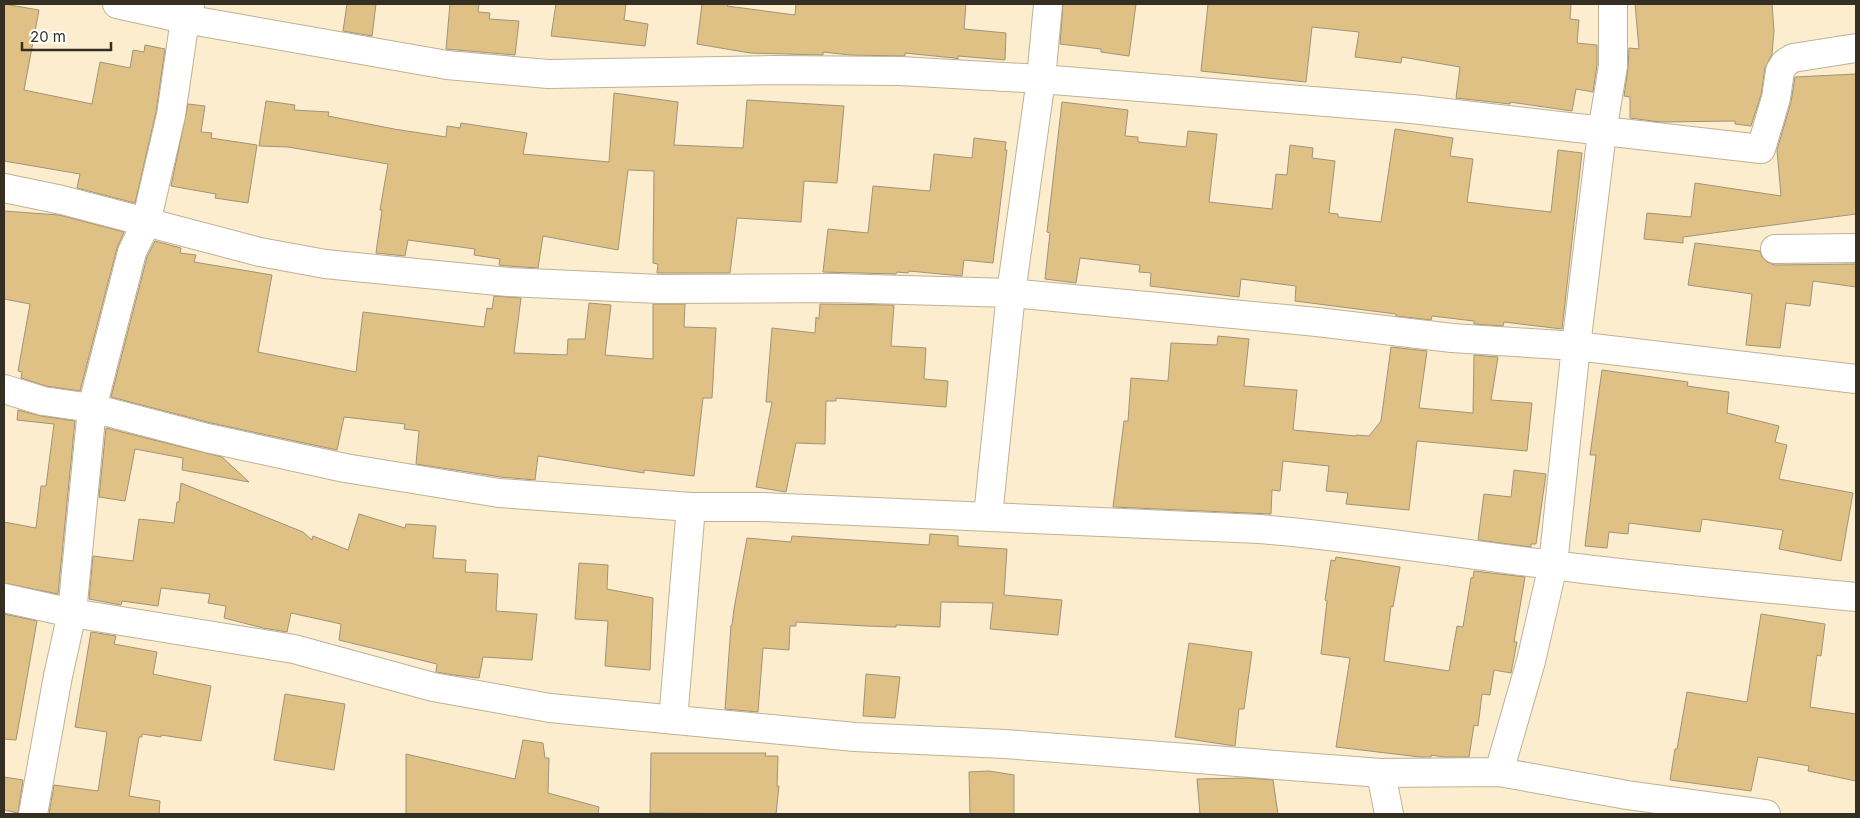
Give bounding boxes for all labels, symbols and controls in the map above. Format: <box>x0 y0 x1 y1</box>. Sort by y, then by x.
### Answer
scale bar <box>22 20 111 52</box>
text: 20 m <box>30 27 66 46</box>

